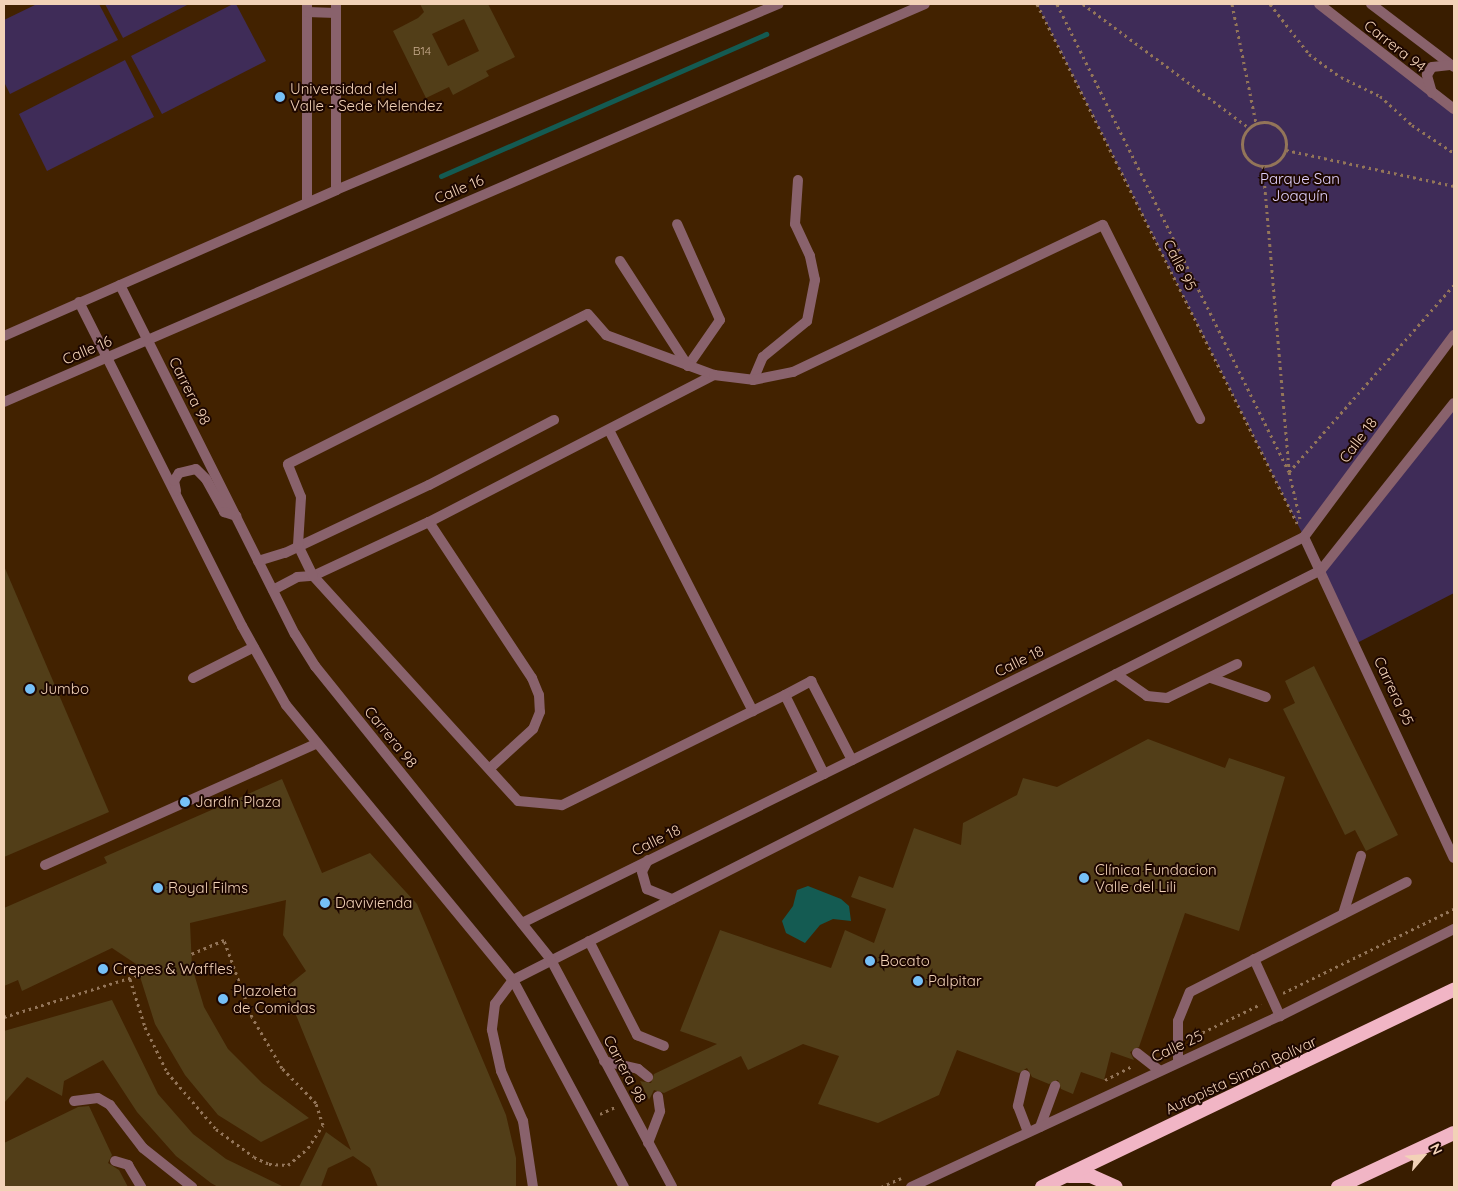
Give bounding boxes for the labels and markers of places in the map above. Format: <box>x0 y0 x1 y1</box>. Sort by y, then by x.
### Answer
place label: Universidad del Valle - Sede Melendez <box>290 79 443 114</box>
marker: Universidad del Valle - Sede Melendez <box>274 91 286 103</box>
place label: Jumbo <box>40 680 89 698</box>
marker: Jumbo <box>24 683 36 695</box>
place label: Jardín Plaza <box>195 793 281 811</box>
marker: Jardín Plaza <box>179 796 191 808</box>
place label: Clínica Fundacion Valle del Lili <box>1095 860 1217 895</box>
marker: Clínica Fundacion Valle del Lili <box>1077 871 1091 885</box>
place label: Royal Films <box>168 879 248 897</box>
marker: Royal Films <box>152 882 164 894</box>
place label: Davivienda <box>335 894 412 912</box>
marker: Davivienda <box>319 897 331 909</box>
place label: Bocato <box>880 952 930 970</box>
marker: Bocato <box>864 955 876 967</box>
place label: Crepes & Waffles <box>113 960 233 978</box>
marker: Crepes & Waffles <box>97 963 109 975</box>
place label: Palpitar <box>928 972 982 990</box>
marker: Palpitar <box>912 975 924 987</box>
place label: Plazoleta de Comidas <box>233 981 316 1016</box>
marker: Plazoleta de Comidas <box>217 993 229 1005</box>

